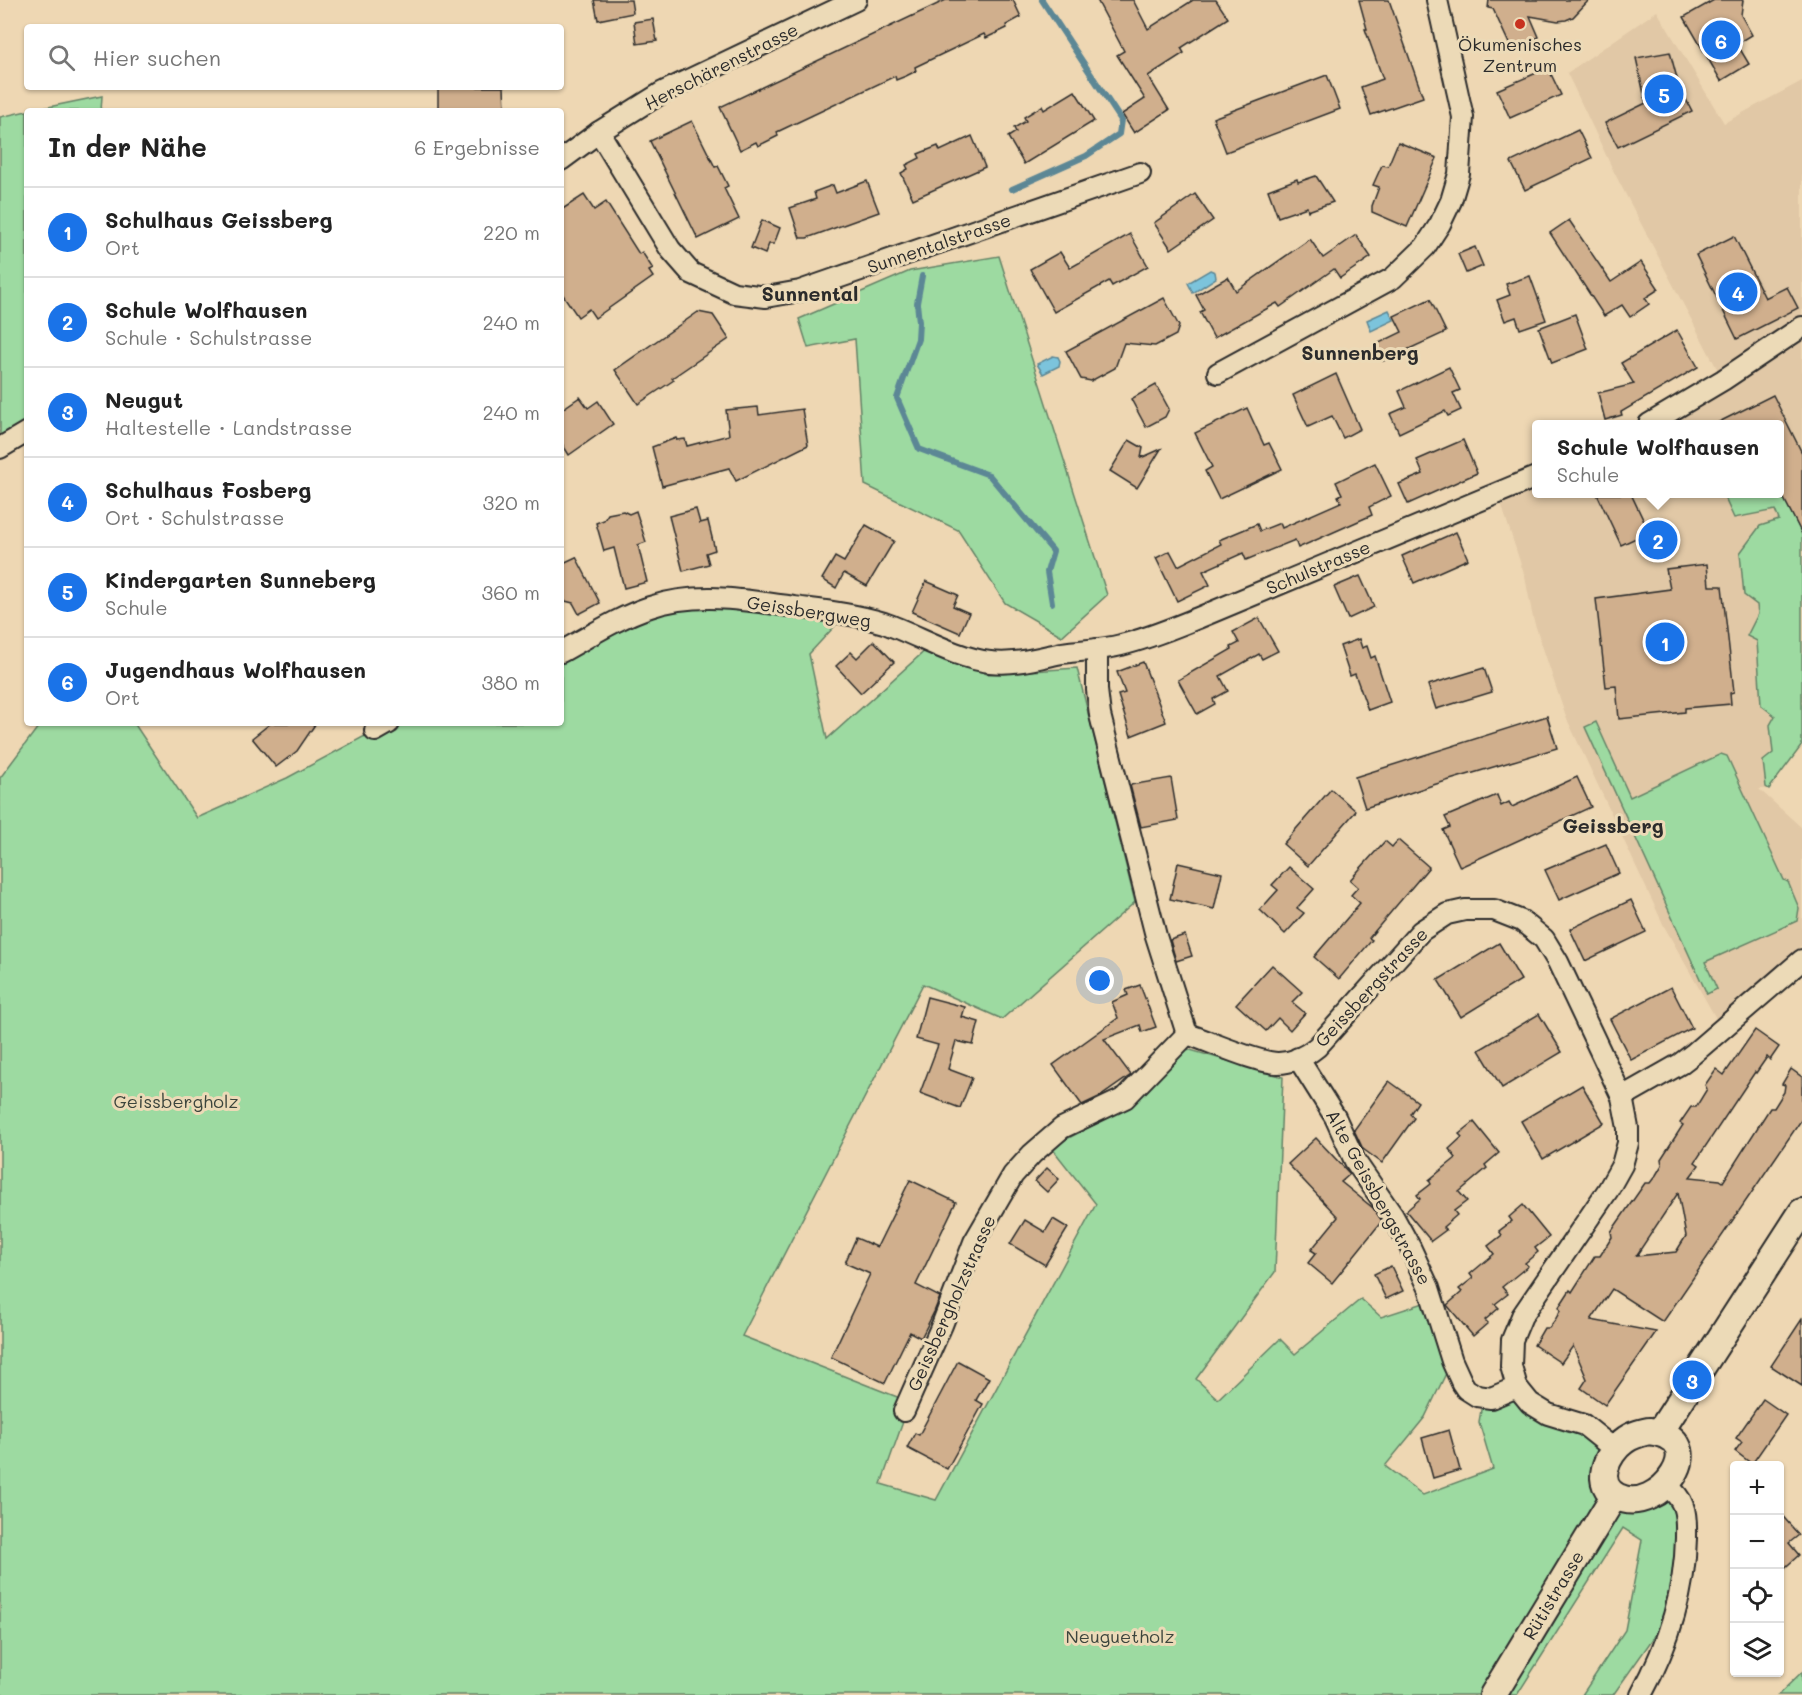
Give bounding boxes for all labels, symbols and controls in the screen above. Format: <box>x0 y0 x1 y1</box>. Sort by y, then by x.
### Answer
street label: Herschärenstrasse <box>640 17 802 115</box>
marker: Ökumenisches Zentrum <box>1513 17 1527 31</box>
pin: 6 <box>1702 18 1740 63</box>
search box <box>24 24 564 90</box>
place label: Ökumenisches Zentrum <box>1458 32 1582 77</box>
icon: search <box>45 41 78 74</box>
text: Hier suchen <box>93 43 221 72</box>
pin: 5 <box>1644 72 1684 116</box>
text: In der Nähe <box>48 130 207 164</box>
text: 6 Ergebnisse <box>414 134 540 160</box>
text: Schulhaus Geissberg <box>105 205 333 234</box>
street label: Sunnentalstrasse <box>864 207 1014 279</box>
text: 1 <box>63 219 72 245</box>
text: 220 m <box>483 219 540 245</box>
text: Ort <box>105 234 140 260</box>
pin: 4 <box>1718 270 1758 314</box>
district label: Sunnental <box>762 280 858 306</box>
text: Schule Wolfhausen <box>105 295 307 324</box>
text: 2 <box>62 309 73 335</box>
text: 240 m <box>482 309 540 335</box>
text: Schule · Schulstrasse <box>105 324 312 350</box>
district label: Sunnenberg <box>1301 339 1419 365</box>
text: Neugut <box>105 385 183 414</box>
text: 3 <box>62 399 74 425</box>
text: 240 m <box>482 399 540 425</box>
text: Haltestelle · Landstrasse <box>105 414 352 440</box>
popup <box>1532 420 1784 498</box>
text: Schule Wolfhausen <box>1557 432 1759 461</box>
text: Schule <box>1557 461 1619 487</box>
text: Schulhaus Fosberg <box>105 475 311 504</box>
text: 4 <box>61 489 74 515</box>
text: 320 m <box>482 489 540 515</box>
text: Ort · Schulstrasse <box>105 504 284 530</box>
pin: 2 <box>1638 518 1678 562</box>
street label: Schulstrasse <box>1262 534 1374 600</box>
text: Kindergarten Sunneberg <box>105 565 376 594</box>
text: 5 <box>62 579 73 605</box>
text: 360 m <box>482 579 540 605</box>
street label: Geissbergweg <box>745 589 873 633</box>
text: Schule <box>105 594 168 620</box>
pin: 1 <box>1646 620 1684 664</box>
text: Jugendhaus Wolfhausen <box>105 655 366 684</box>
text: 6 <box>61 669 74 695</box>
text: 380 m <box>482 669 540 695</box>
text: Ort <box>105 684 140 710</box>
district label: Geissberg <box>1562 812 1664 838</box>
street label: Geissbergstrasse <box>1309 922 1433 1052</box>
your location <box>1085 966 1114 995</box>
park label: Geissbergholz <box>114 1089 238 1113</box>
street label: Alte Geissbergstrasse <box>1321 1105 1437 1289</box>
street label: Geissbergholzstrasse <box>901 1211 1001 1395</box>
pin: 3 <box>1672 1358 1712 1402</box>
map controls <box>1730 1461 1784 1677</box>
button: + <box>1730 1461 1784 1515</box>
button: − <box>1730 1515 1784 1569</box>
street label: Rütistrasse <box>1517 1546 1589 1644</box>
button: locate <box>1730 1569 1784 1623</box>
button: layers <box>1730 1623 1784 1677</box>
park label: Neuguetholz <box>1066 1624 1174 1648</box>

